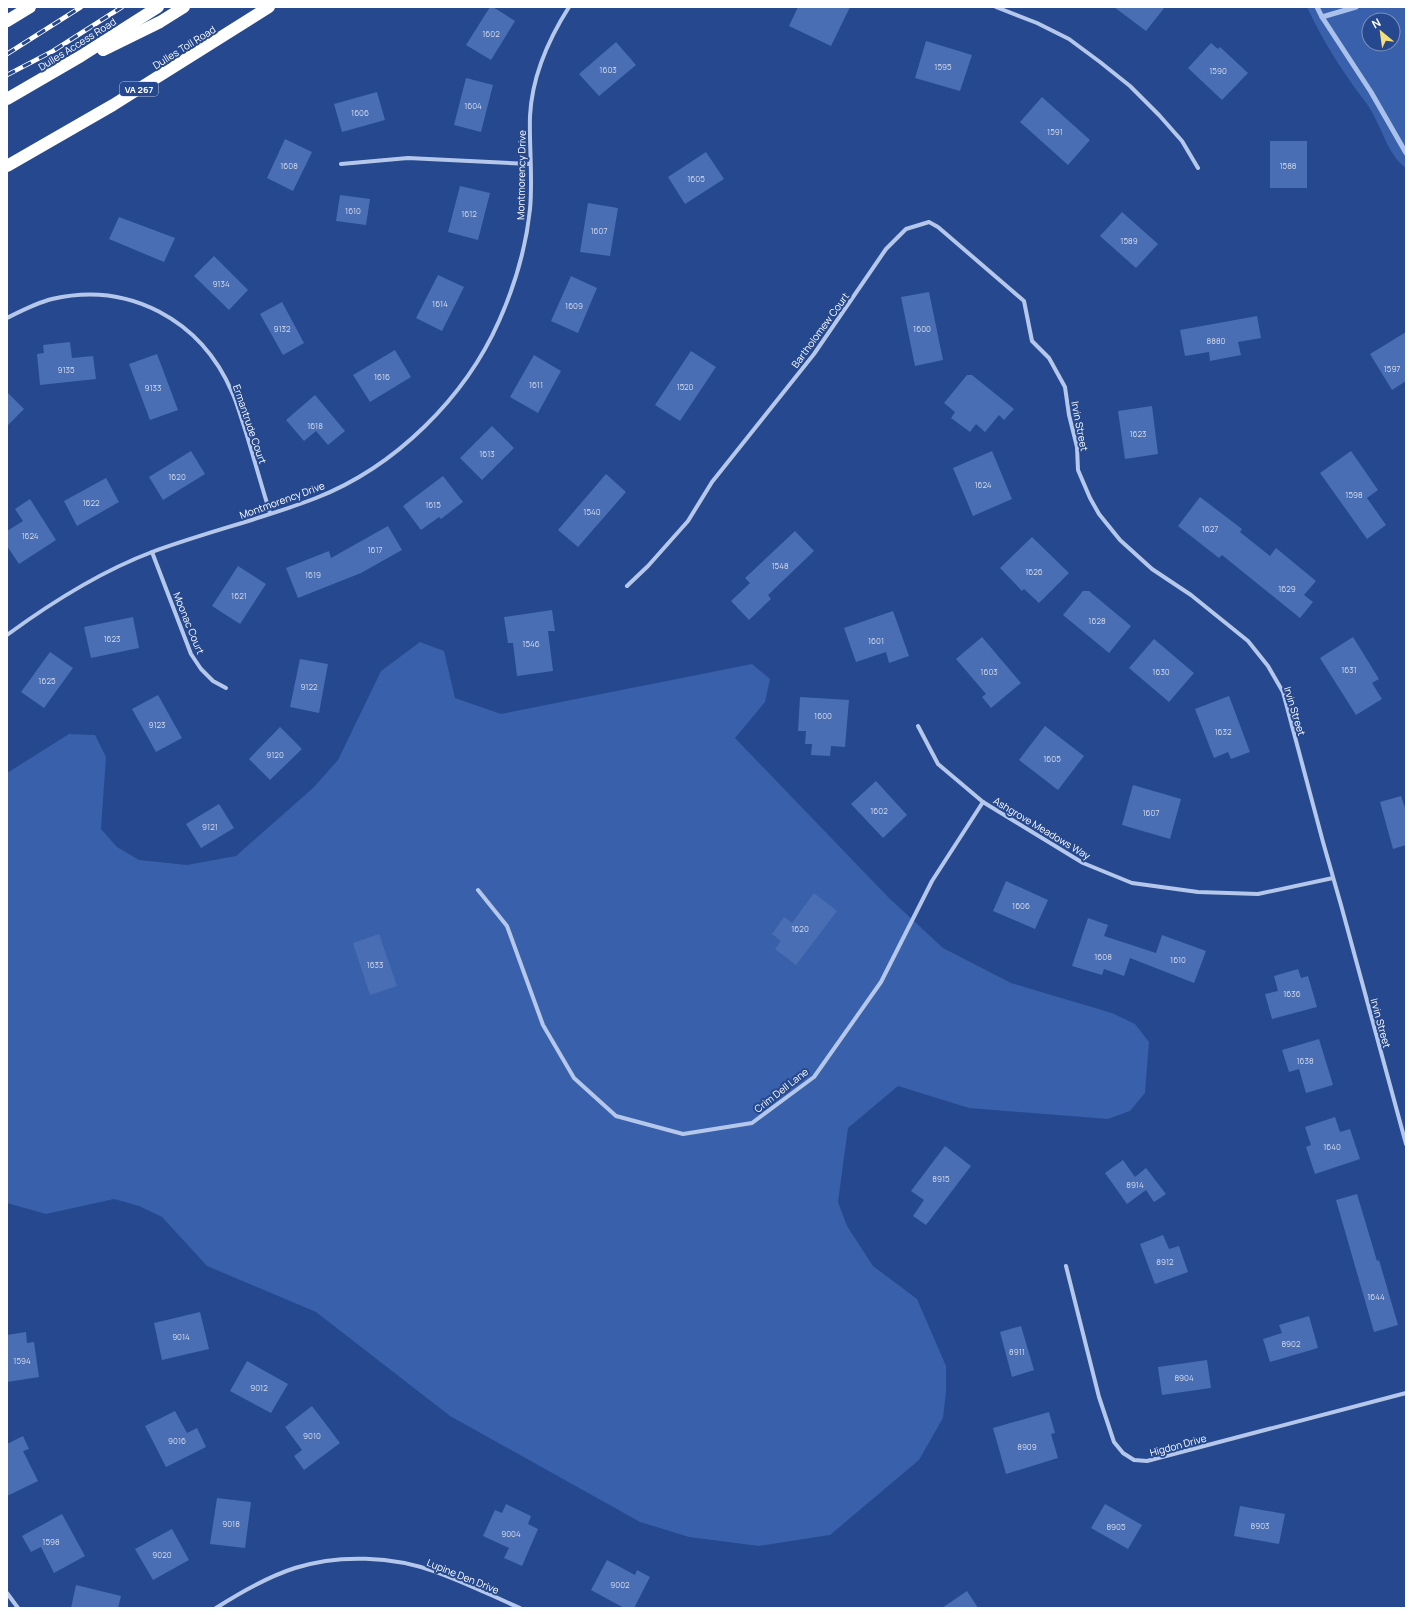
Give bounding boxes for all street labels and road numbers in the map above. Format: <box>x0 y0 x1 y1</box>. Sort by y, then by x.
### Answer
street label: Dulles Access Road <box>35 14 119 74</box>
street label: Dulles Toll Road <box>150 22 218 72</box>
road number: VA 267 <box>120 82 158 96</box>
street label: Montmorency Drive <box>513 130 529 220</box>
street label: Bartholomew Court <box>788 290 852 370</box>
street label: Ermantrude Court <box>230 382 270 466</box>
street label: Irvin Street <box>1068 400 1092 452</box>
street label: Montmorency Drive <box>237 478 327 522</box>
street label: Moonac Court <box>170 590 208 656</box>
street label: Irvin Street <box>1281 685 1309 737</box>
street label: Ashgrove Meadows Way <box>991 793 1094 863</box>
street label: Irvin Street <box>1368 997 1394 1049</box>
street label: Crim Dell Lane <box>751 1064 811 1116</box>
street label: Higdon Drive <box>1148 1431 1208 1459</box>
street label: Lupine Den Drive <box>425 1555 501 1597</box>

